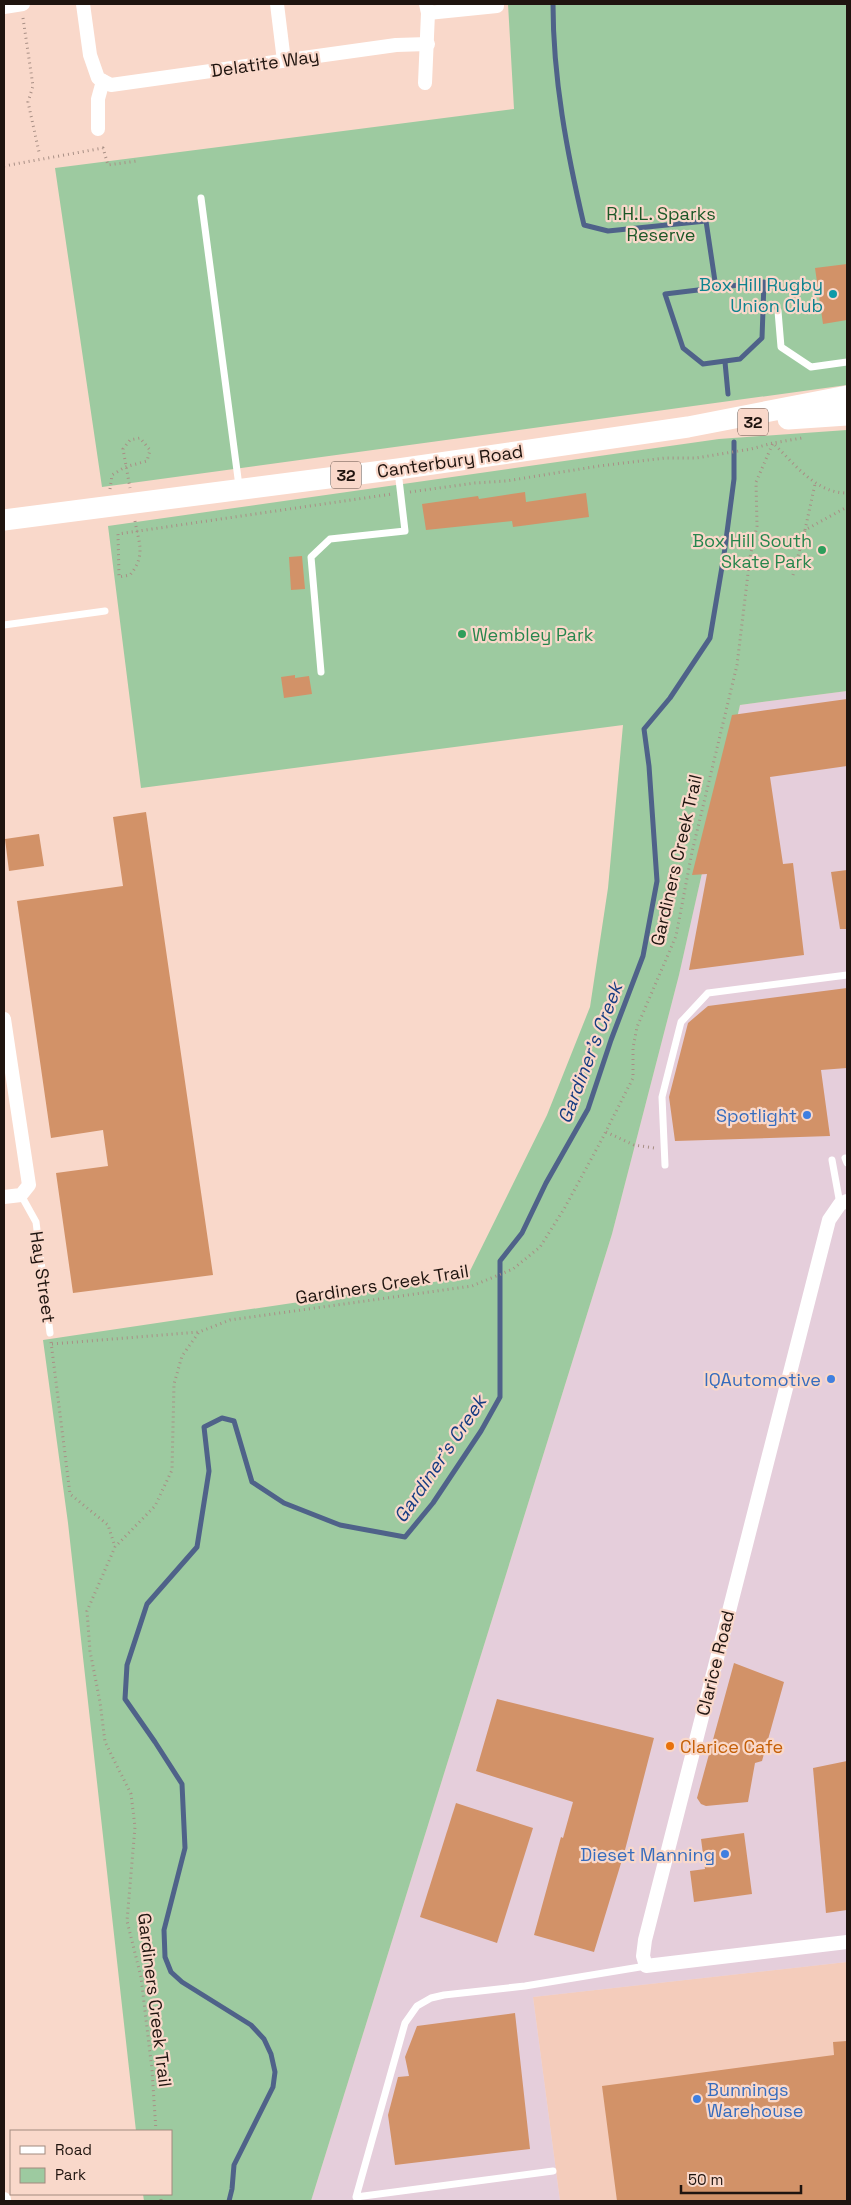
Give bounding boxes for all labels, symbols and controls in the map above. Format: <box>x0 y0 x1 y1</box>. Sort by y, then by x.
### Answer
street label: Delatite Way <box>209 44 321 82</box>
park label: R.H.L. Sparks Reserve <box>606 202 716 246</box>
place label: Box Hill Rugby Union Club <box>699 273 823 317</box>
marker: Box Hill Rugby Union Club <box>827 288 839 300</box>
road number: 32 <box>738 408 768 436</box>
street label: Canterbury Road <box>375 439 525 483</box>
road number: 32 <box>331 462 361 488</box>
place label: Box Hill South Skate Park <box>692 529 812 573</box>
marker: Box Hill South Skate Park <box>816 544 828 556</box>
place label: Wembley Park <box>472 623 594 646</box>
marker: Wembley Park <box>456 628 468 640</box>
street label: Gardiners Creek Trail <box>645 772 707 948</box>
water label: Gardiner's Creek <box>552 977 629 1127</box>
place label: Spotlight <box>716 1104 797 1127</box>
marker: Spotlight <box>801 1109 813 1121</box>
street label: Hay Street <box>25 1230 61 1324</box>
street label: Gardiners Creek Trail <box>294 1259 470 1309</box>
place label: IQAutomotive <box>704 1368 821 1391</box>
marker: IQAutomotive <box>825 1373 837 1385</box>
water label: Gardiner's Creek <box>388 1388 493 1528</box>
street label: Clarice Road <box>691 1608 739 1718</box>
place label: Clarice Cafe <box>680 1735 783 1758</box>
marker: Clarice Cafe <box>664 1740 676 1752</box>
place label: Dieset Manning <box>580 1843 715 1866</box>
marker: Dieset Manning <box>719 1848 731 1860</box>
street label: Gardiners Creek Trail <box>133 1912 177 2088</box>
place label: Bunnings Warehouse <box>707 2078 803 2122</box>
marker: Bunnings Warehouse <box>691 2093 703 2105</box>
legend <box>10 2130 172 2195</box>
text: Road <box>55 2140 92 2159</box>
scale bar <box>681 2162 801 2194</box>
text: Park <box>55 2165 86 2184</box>
text: 50 m <box>688 2170 723 2189</box>

